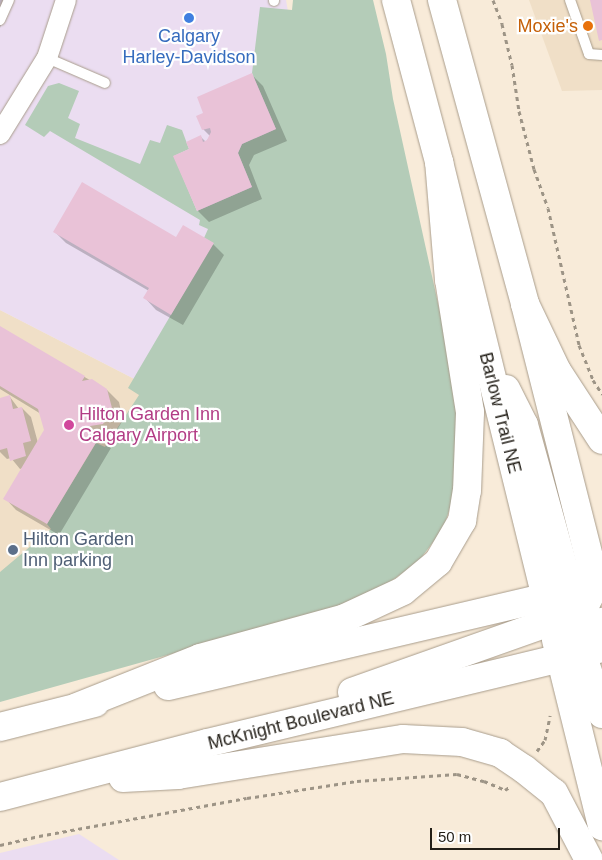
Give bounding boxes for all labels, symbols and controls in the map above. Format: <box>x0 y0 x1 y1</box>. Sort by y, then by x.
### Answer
marker: Calgary Harley-Davidson <box>183 12 195 24</box>
place label: Moxie's <box>518 15 578 37</box>
marker: Moxie's <box>582 20 594 32</box>
place label: Calgary Harley-Davidson <box>122 26 256 68</box>
street label: Barlow Trail NE <box>474 350 526 476</box>
place label: Hilton Garden Inn Calgary Airport <box>79 404 220 446</box>
marker: Hilton Garden Inn Calgary Airport <box>63 419 75 431</box>
place label: Hilton Garden Inn parking <box>23 529 134 572</box>
marker: Hilton Garden Inn parking <box>7 544 19 556</box>
street label: McKnight Boulevard NE <box>206 687 396 755</box>
scale bar <box>432 818 562 850</box>
text: 50 m <box>438 828 471 845</box>

